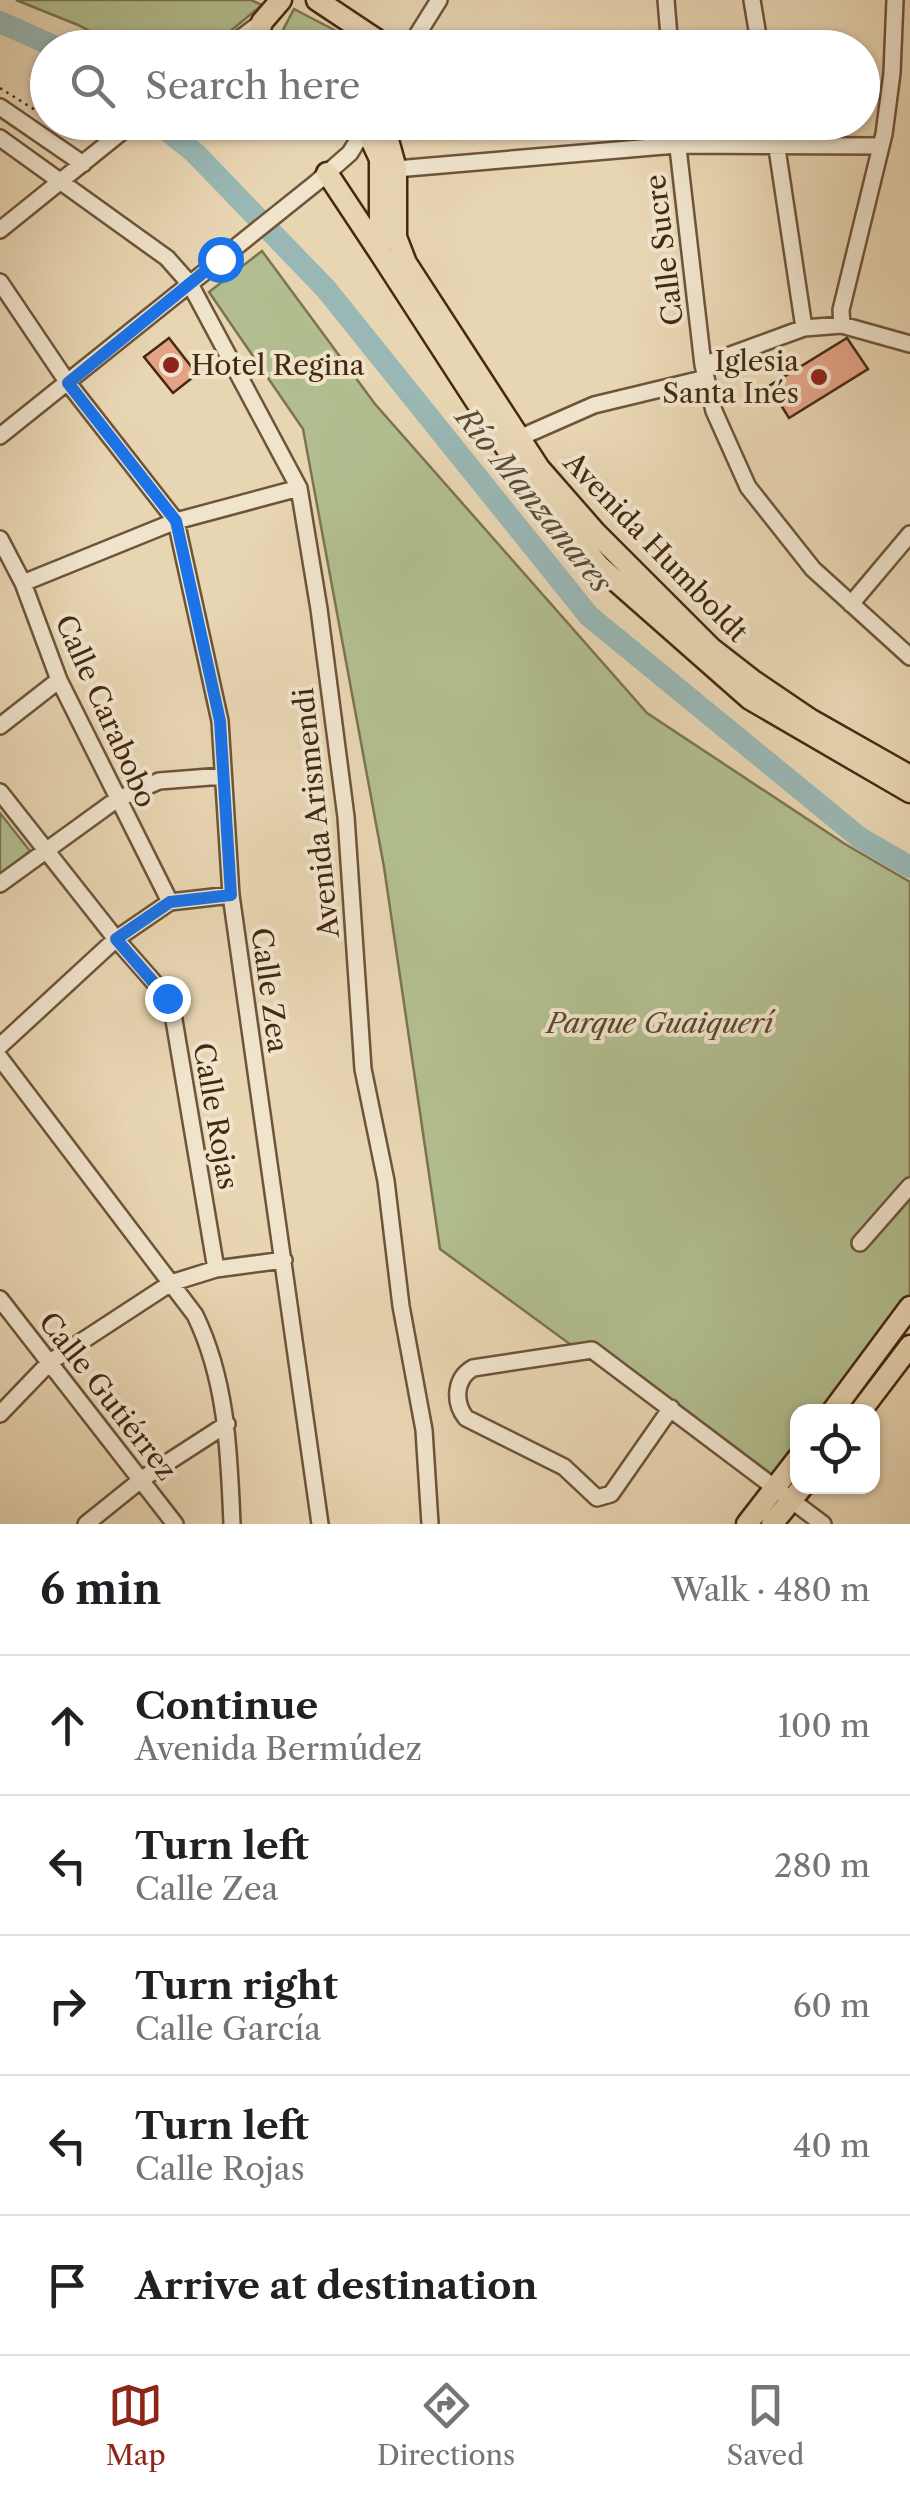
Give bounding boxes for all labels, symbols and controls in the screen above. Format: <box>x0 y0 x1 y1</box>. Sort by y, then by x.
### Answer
search box <box>30 30 880 140</box>
icon: search <box>65 58 120 113</box>
text: Search here <box>145 62 360 109</box>
street label: Calle Sucre <box>638 173 690 327</box>
route start <box>198 237 244 283</box>
place label: Iglesia Santa Inés <box>662 344 799 410</box>
place label: Hotel Regina <box>191 348 365 382</box>
marker: Hotel Regina <box>160 354 182 376</box>
marker: Iglesia Santa Inés <box>808 366 830 388</box>
water label: Río Manzanares <box>447 398 621 601</box>
street label: Avenida Humboldt <box>556 444 755 649</box>
street label: Calle Carabobo <box>48 610 164 812</box>
street label: Avenida Arismendi <box>286 686 346 941</box>
street label: Calle Zea <box>244 925 296 1055</box>
route end <box>145 976 191 1022</box>
park label: Parque Guaiquerí <box>545 1006 776 1040</box>
street label: Calle Rojas <box>186 1040 246 1192</box>
street label: Calle Gutiérrez <box>32 1305 184 1487</box>
map controls <box>790 1404 880 1494</box>
button: locate <box>790 1404 880 1494</box>
text: 6 min <box>40 1563 161 1615</box>
text: Walk · 480 m <box>671 1570 870 1609</box>
text: Continue <box>135 1682 318 1729</box>
icon: ahead <box>40 1698 95 1753</box>
text: 100 m <box>778 1706 870 1745</box>
text: Avenida Bermúdez <box>135 1729 422 1768</box>
text: Turn left <box>135 1822 309 1869</box>
icon: left <box>40 1838 95 1893</box>
text: 280 m <box>774 1846 870 1885</box>
text: Calle Zea <box>135 1869 278 1908</box>
text: Turn right <box>135 1962 338 2009</box>
icon: right <box>40 1978 95 2033</box>
text: 60 m <box>793 1986 870 2025</box>
text: Calle García <box>135 2009 321 2048</box>
text: Turn left <box>135 2102 309 2149</box>
icon: left <box>40 2118 95 2173</box>
text: 40 m <box>793 2126 870 2165</box>
text: Calle Rojas <box>135 2149 305 2188</box>
icon: arrive <box>40 2258 95 2313</box>
text: Arrive at destination <box>135 2262 538 2309</box>
tab: Map <box>106 2378 166 2472</box>
tab: Directions <box>377 2378 515 2472</box>
tab: Saved <box>727 2378 804 2472</box>

